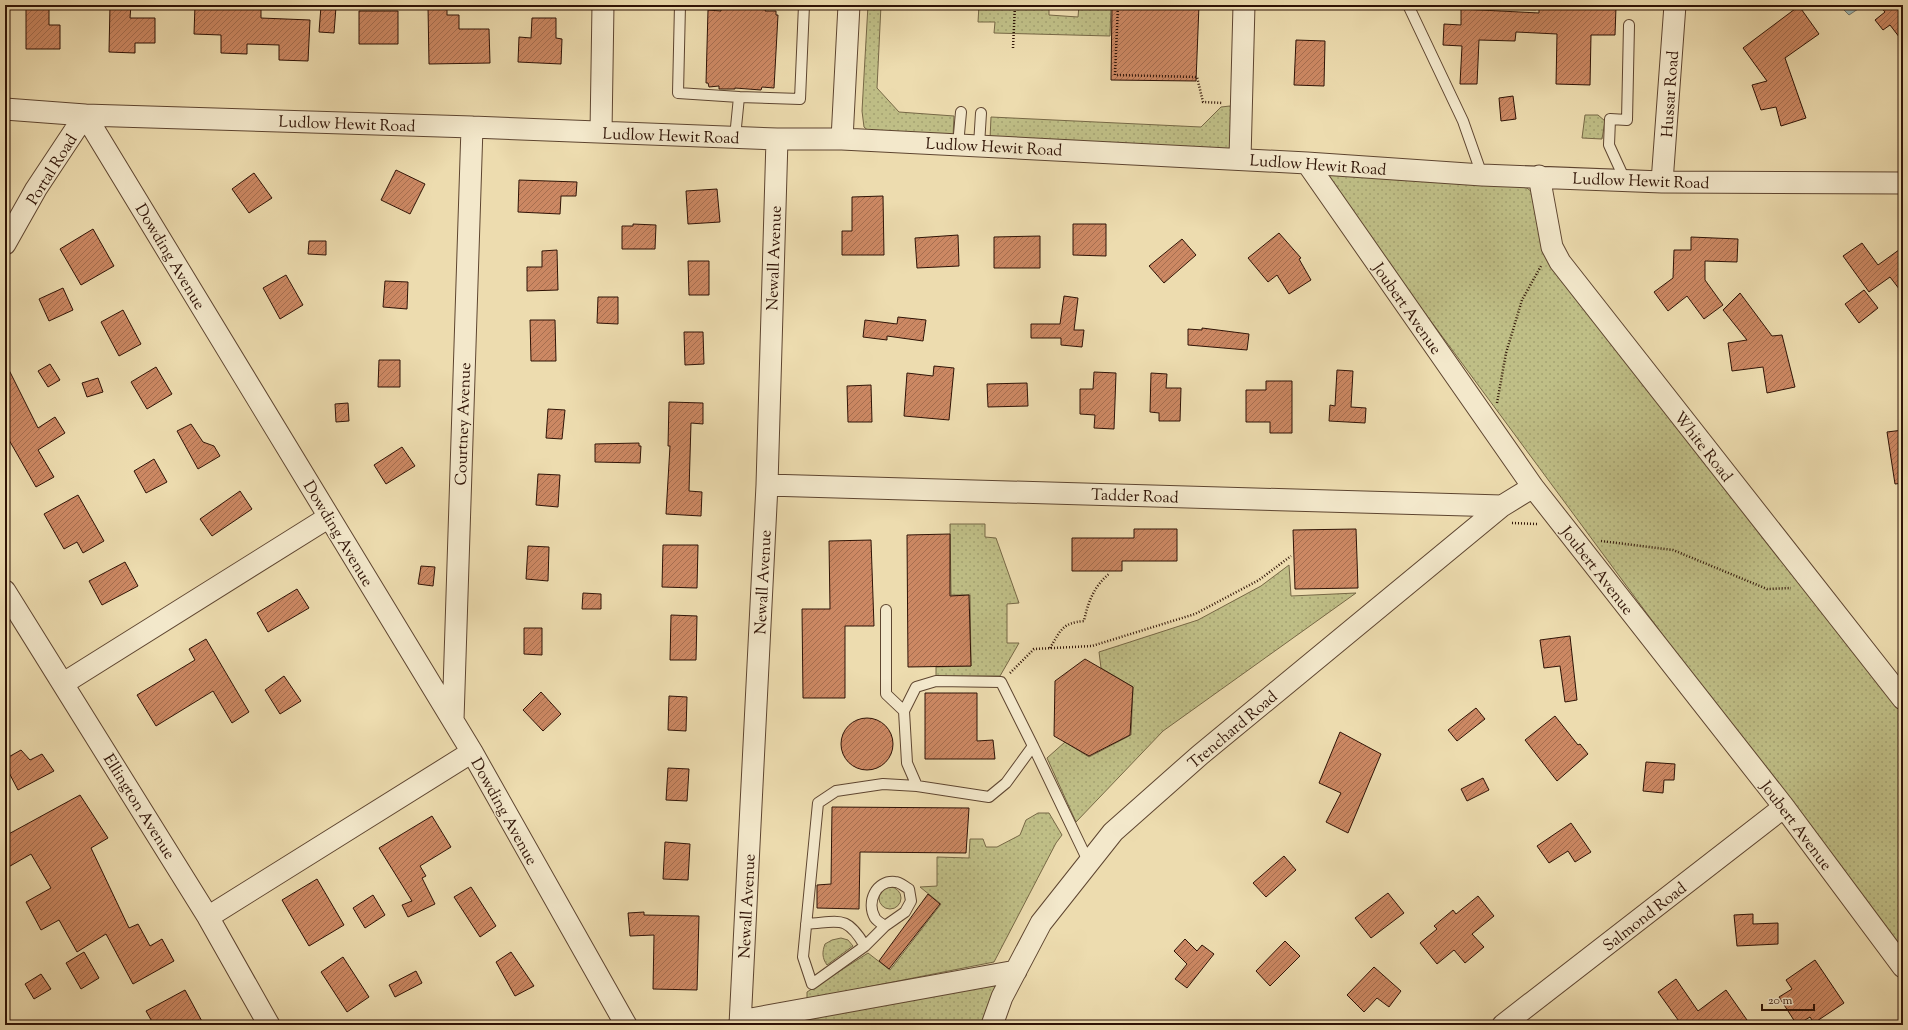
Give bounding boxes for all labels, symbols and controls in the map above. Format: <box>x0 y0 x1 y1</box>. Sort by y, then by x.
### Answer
street label: Hussar Road <box>1657 50 1686 138</box>
street label: Ludlow Hewit Road <box>278 112 416 139</box>
street label: Ludlow Hewit Road <box>602 124 740 151</box>
street label: Portal Road <box>22 130 84 210</box>
street label: Ludlow Hewit Road <box>925 133 1063 164</box>
street label: Ludlow Hewit Road <box>1249 150 1387 183</box>
street label: Ludlow Hewit Road <box>1572 169 1710 196</box>
street label: Dowding Avenue <box>128 200 210 315</box>
street label: Newall Avenue <box>762 205 789 311</box>
street label: Joubert Avenue <box>1365 258 1446 360</box>
street label: Courtney Avenue <box>451 362 478 486</box>
street label: White Road <box>1667 407 1737 488</box>
street label: Dowding Avenue <box>296 477 378 592</box>
street label: Tadder Road <box>1091 484 1179 511</box>
street label: Joubert Avenue <box>1553 522 1638 621</box>
street label: Newall Avenue <box>750 529 779 635</box>
street label: Trenchard Road <box>1184 687 1283 775</box>
street label: Ellington Avenue <box>96 750 180 865</box>
street label: Dowding Avenue <box>464 754 542 870</box>
street label: Joubert Avenue <box>1753 776 1836 876</box>
street label: Newall Avenue <box>734 853 763 959</box>
street label: Salmond Road <box>1599 878 1692 958</box>
scale bar <box>1762 986 1814 1012</box>
text: 20 m <box>1768 992 1793 1010</box>

